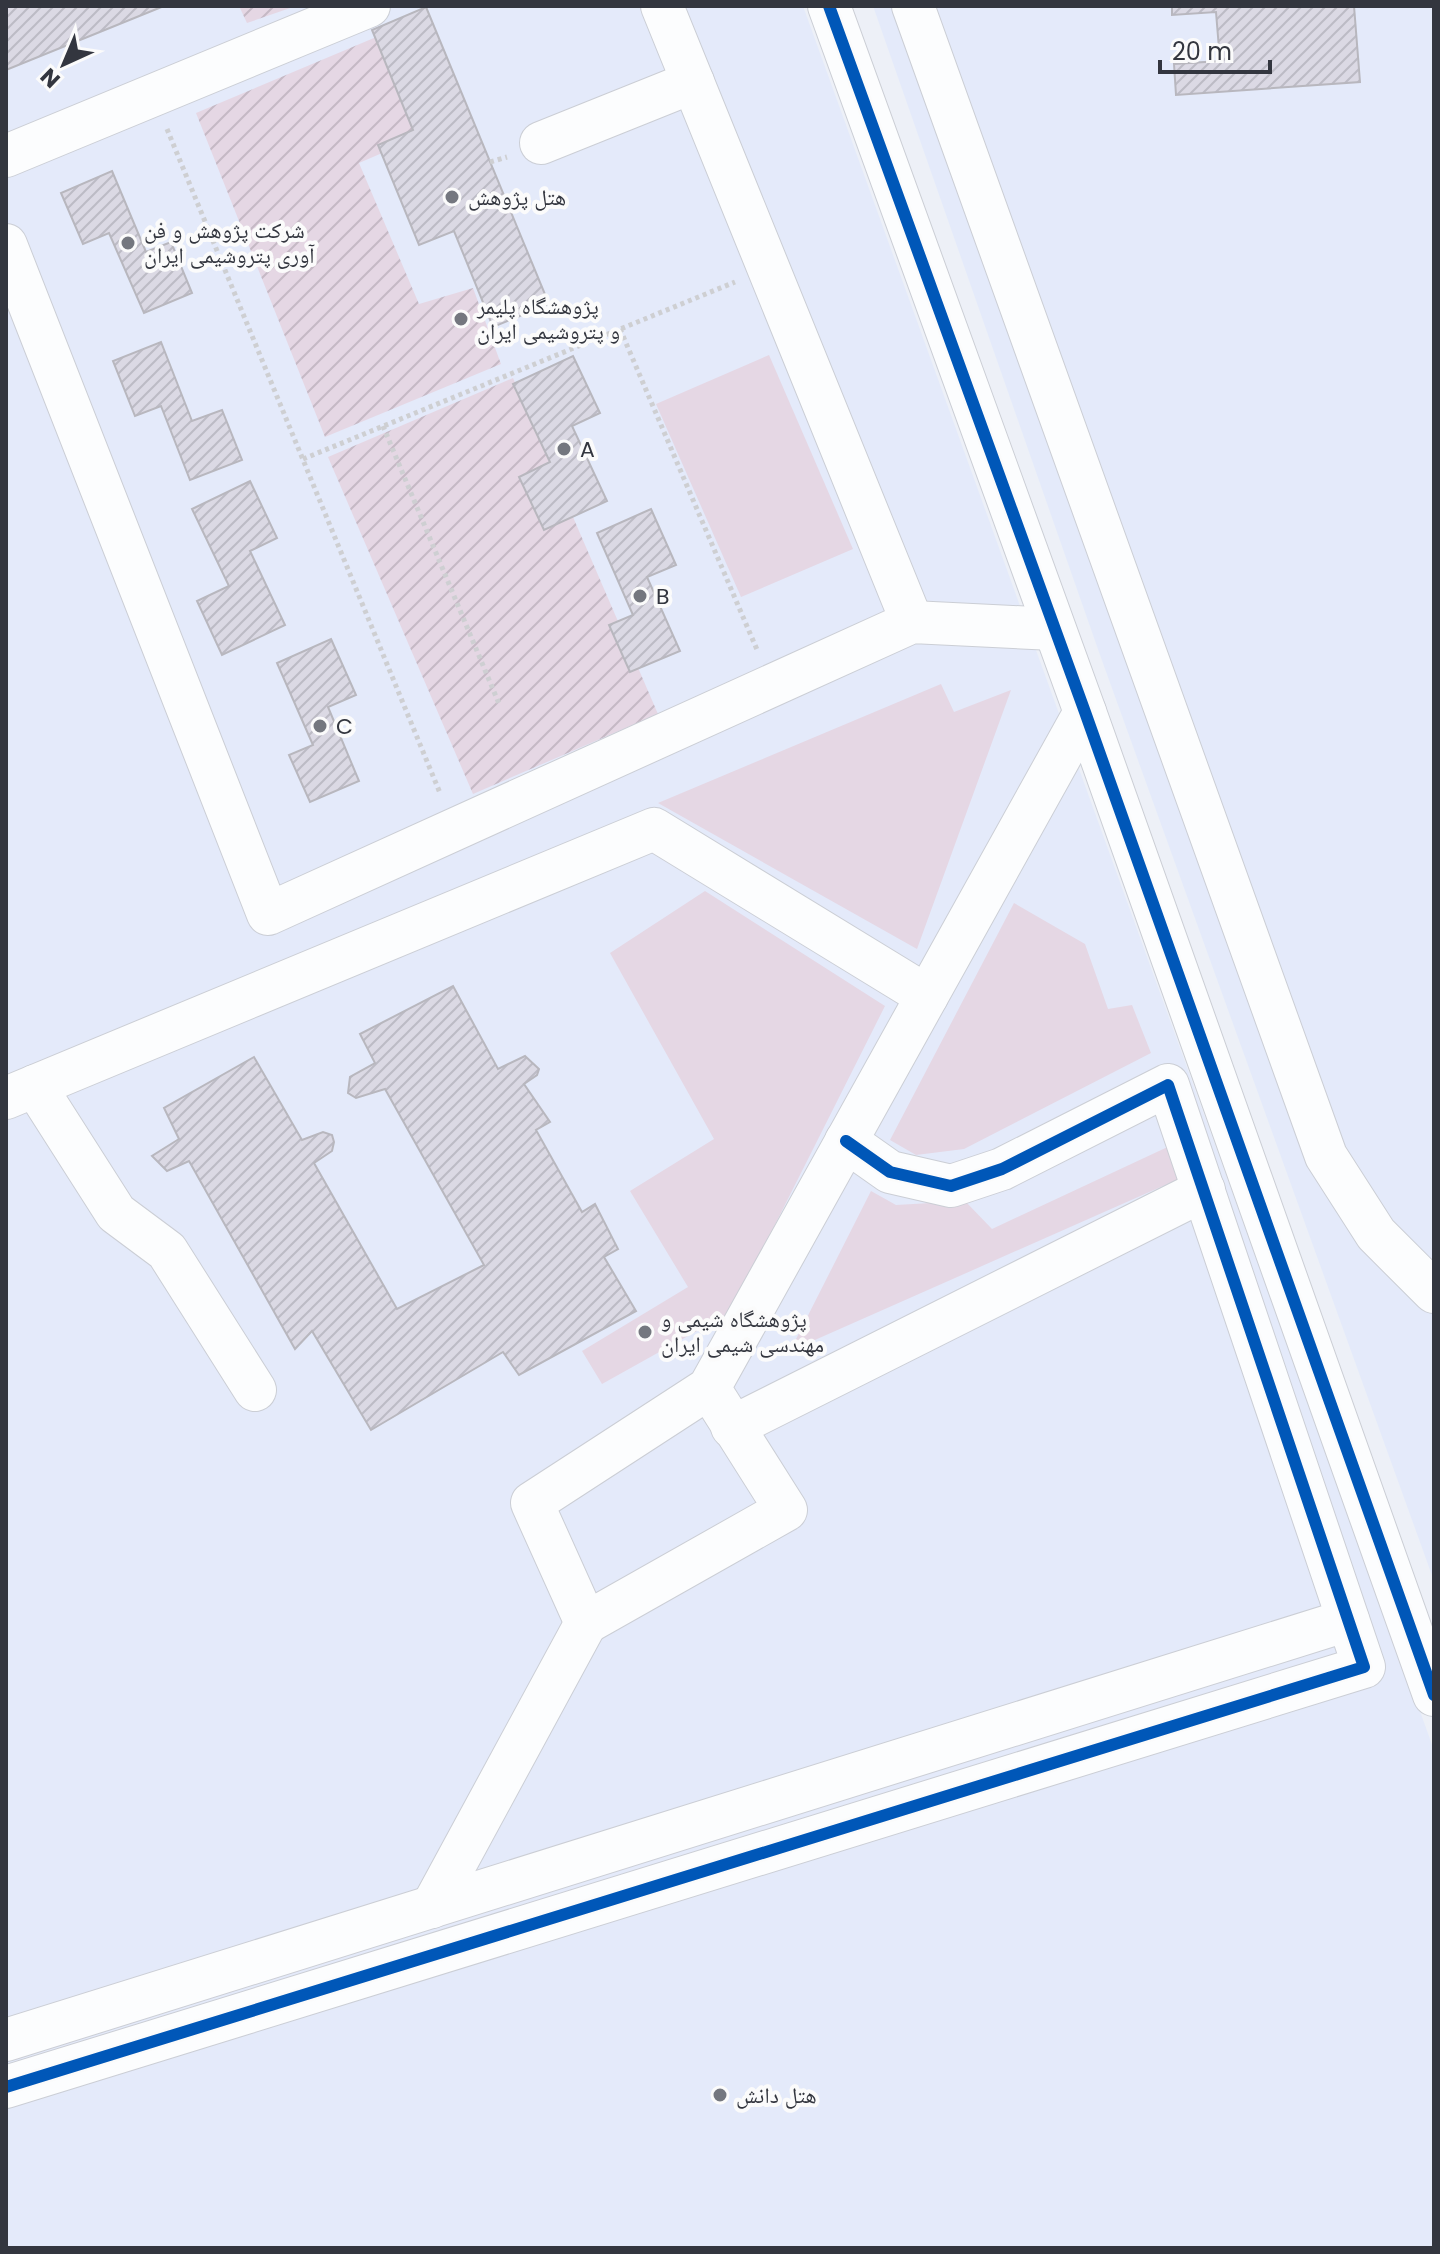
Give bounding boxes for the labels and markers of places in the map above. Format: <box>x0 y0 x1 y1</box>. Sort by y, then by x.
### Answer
place label: هتل پژوهش <box>468 182 566 213</box>
marker: هتل پژوهش <box>443 188 461 206</box>
place label: شرکت پژوهش و فن آوری پتروشیمی ایران <box>144 215 315 271</box>
marker: شرکت پژوهش و فن آوری پتروشیمی ایران <box>119 234 137 252</box>
place label: پژوهشگاه پلیمر و پتروشیمی ایران <box>476 291 620 347</box>
marker: پژوهشگاه پلیمر و پتروشیمی ایران <box>452 310 470 328</box>
place label: A <box>580 434 595 465</box>
marker: A <box>555 440 573 458</box>
place label: B <box>656 581 670 612</box>
marker: B <box>631 587 649 605</box>
place label: C <box>336 711 353 742</box>
marker: C <box>311 717 329 735</box>
place label: پژوهشگاه شیمی و مهندسی شیمی ایران <box>661 1304 824 1360</box>
marker: پژوهشگاه شیمی و مهندسی شیمی ایران <box>636 1323 654 1341</box>
place label: هتل دانش <box>736 2080 817 2111</box>
marker: هتل دانش <box>711 2086 729 2104</box>

